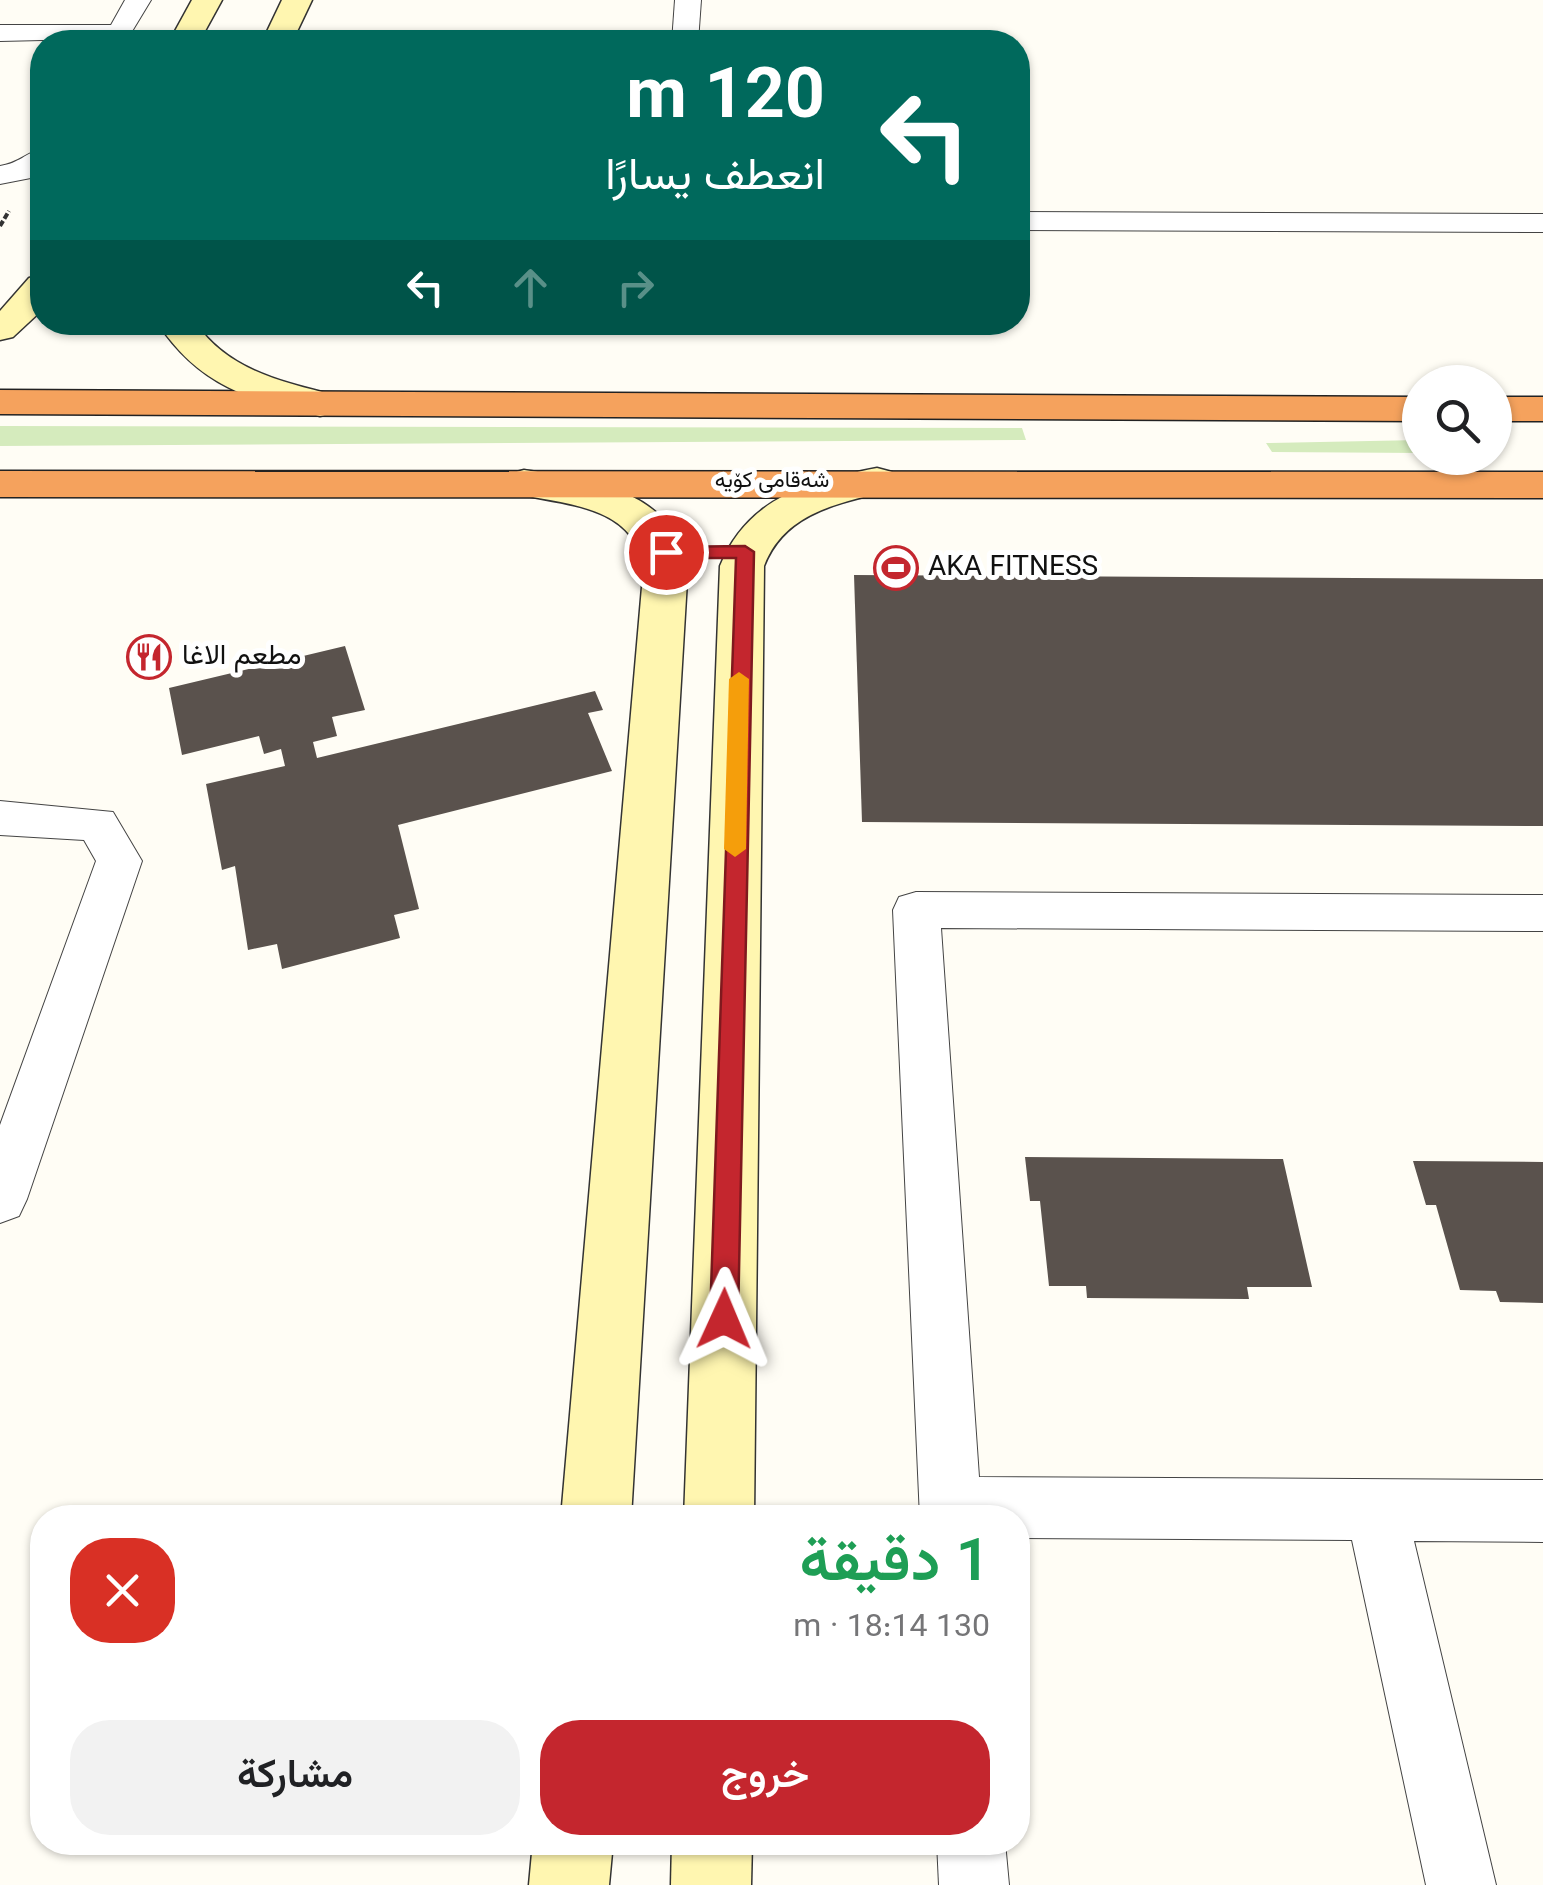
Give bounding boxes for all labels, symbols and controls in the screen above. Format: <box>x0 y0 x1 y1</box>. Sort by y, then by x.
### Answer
text: 120 m <box>626 45 825 155</box>
icon: left <box>860 70 990 200</box>
text: انعطف يسارًا <box>605 143 825 213</box>
icon: left <box>398 260 453 315</box>
icon: ahead <box>503 260 558 315</box>
icon: right <box>608 260 663 315</box>
map controls <box>1402 365 1512 475</box>
button: search <box>1402 365 1512 475</box>
street label: شەقامی کۆیە <box>715 464 829 499</box>
pin <box>624 510 709 595</box>
icon: arrive <box>639 525 694 580</box>
sports icon: AKA FITNESS <box>873 545 919 591</box>
place label: AKA FITNESS <box>928 546 1098 590</box>
restaurant icon: مطعم الاغا <box>126 634 172 680</box>
place label: مطعم الاغا <box>182 635 301 679</box>
position arrow <box>672 1267 776 1371</box>
text: 1 دقيقة <box>800 1518 990 1612</box>
button: close <box>70 1538 175 1643</box>
text: 130 m · 18:14 <box>793 1603 990 1653</box>
button: مشاركة <box>70 1720 520 1835</box>
button: خروج <box>540 1720 990 1835</box>

